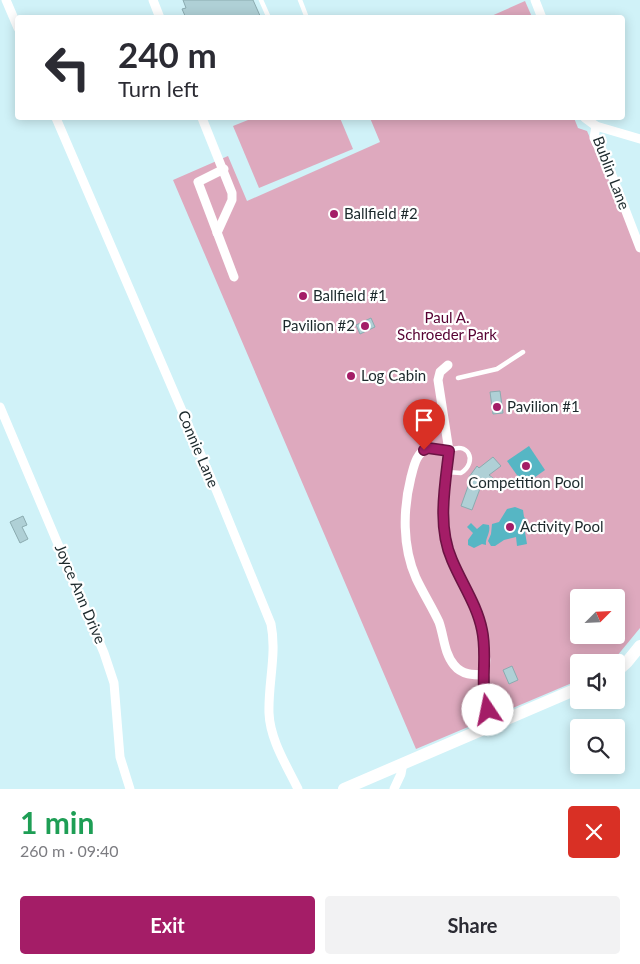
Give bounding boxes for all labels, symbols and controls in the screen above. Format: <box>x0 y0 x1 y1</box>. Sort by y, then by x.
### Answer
text: 240 m <box>118 33 217 75</box>
icon: left <box>35 35 100 100</box>
text: Turn left <box>118 75 199 102</box>
street label: Bublin Lane <box>590 133 634 212</box>
place label: Ballfield #2 <box>344 204 418 222</box>
marker: Ballfield #2 <box>328 208 340 220</box>
place label: Ballfield #1 <box>313 286 387 304</box>
marker: Ballfield #1 <box>297 290 309 302</box>
park label: Paul A. Schroeder Park <box>397 308 497 343</box>
place label: Pavilion #2 <box>282 316 355 334</box>
marker: Pavilion #2 <box>359 320 371 332</box>
place label: Log Cabin <box>361 366 426 384</box>
marker: Log Cabin <box>345 370 357 382</box>
place label: Pavilion #1 <box>507 397 580 415</box>
pin <box>403 399 445 450</box>
marker: Pavilion #1 <box>491 401 503 413</box>
icon: arrive <box>410 406 438 434</box>
street label: Connie Lane <box>175 407 223 490</box>
marker: Competition Pool <box>520 460 532 472</box>
place label: Competition Pool <box>468 473 584 491</box>
place label: Activity Pool <box>520 517 603 535</box>
marker: Activity Pool <box>504 521 516 533</box>
street label: Joyce Ann Drive <box>52 541 110 646</box>
north arrow <box>570 589 625 644</box>
map controls <box>570 589 625 774</box>
button: sound <box>570 654 625 709</box>
position arrow <box>461 683 513 735</box>
button: search <box>570 719 625 774</box>
text: 1 min <box>20 804 94 840</box>
button: close <box>568 806 620 858</box>
text: 260 m · 09:40 <box>20 841 119 860</box>
button: Exit <box>20 896 315 954</box>
button: Share <box>325 896 620 954</box>

